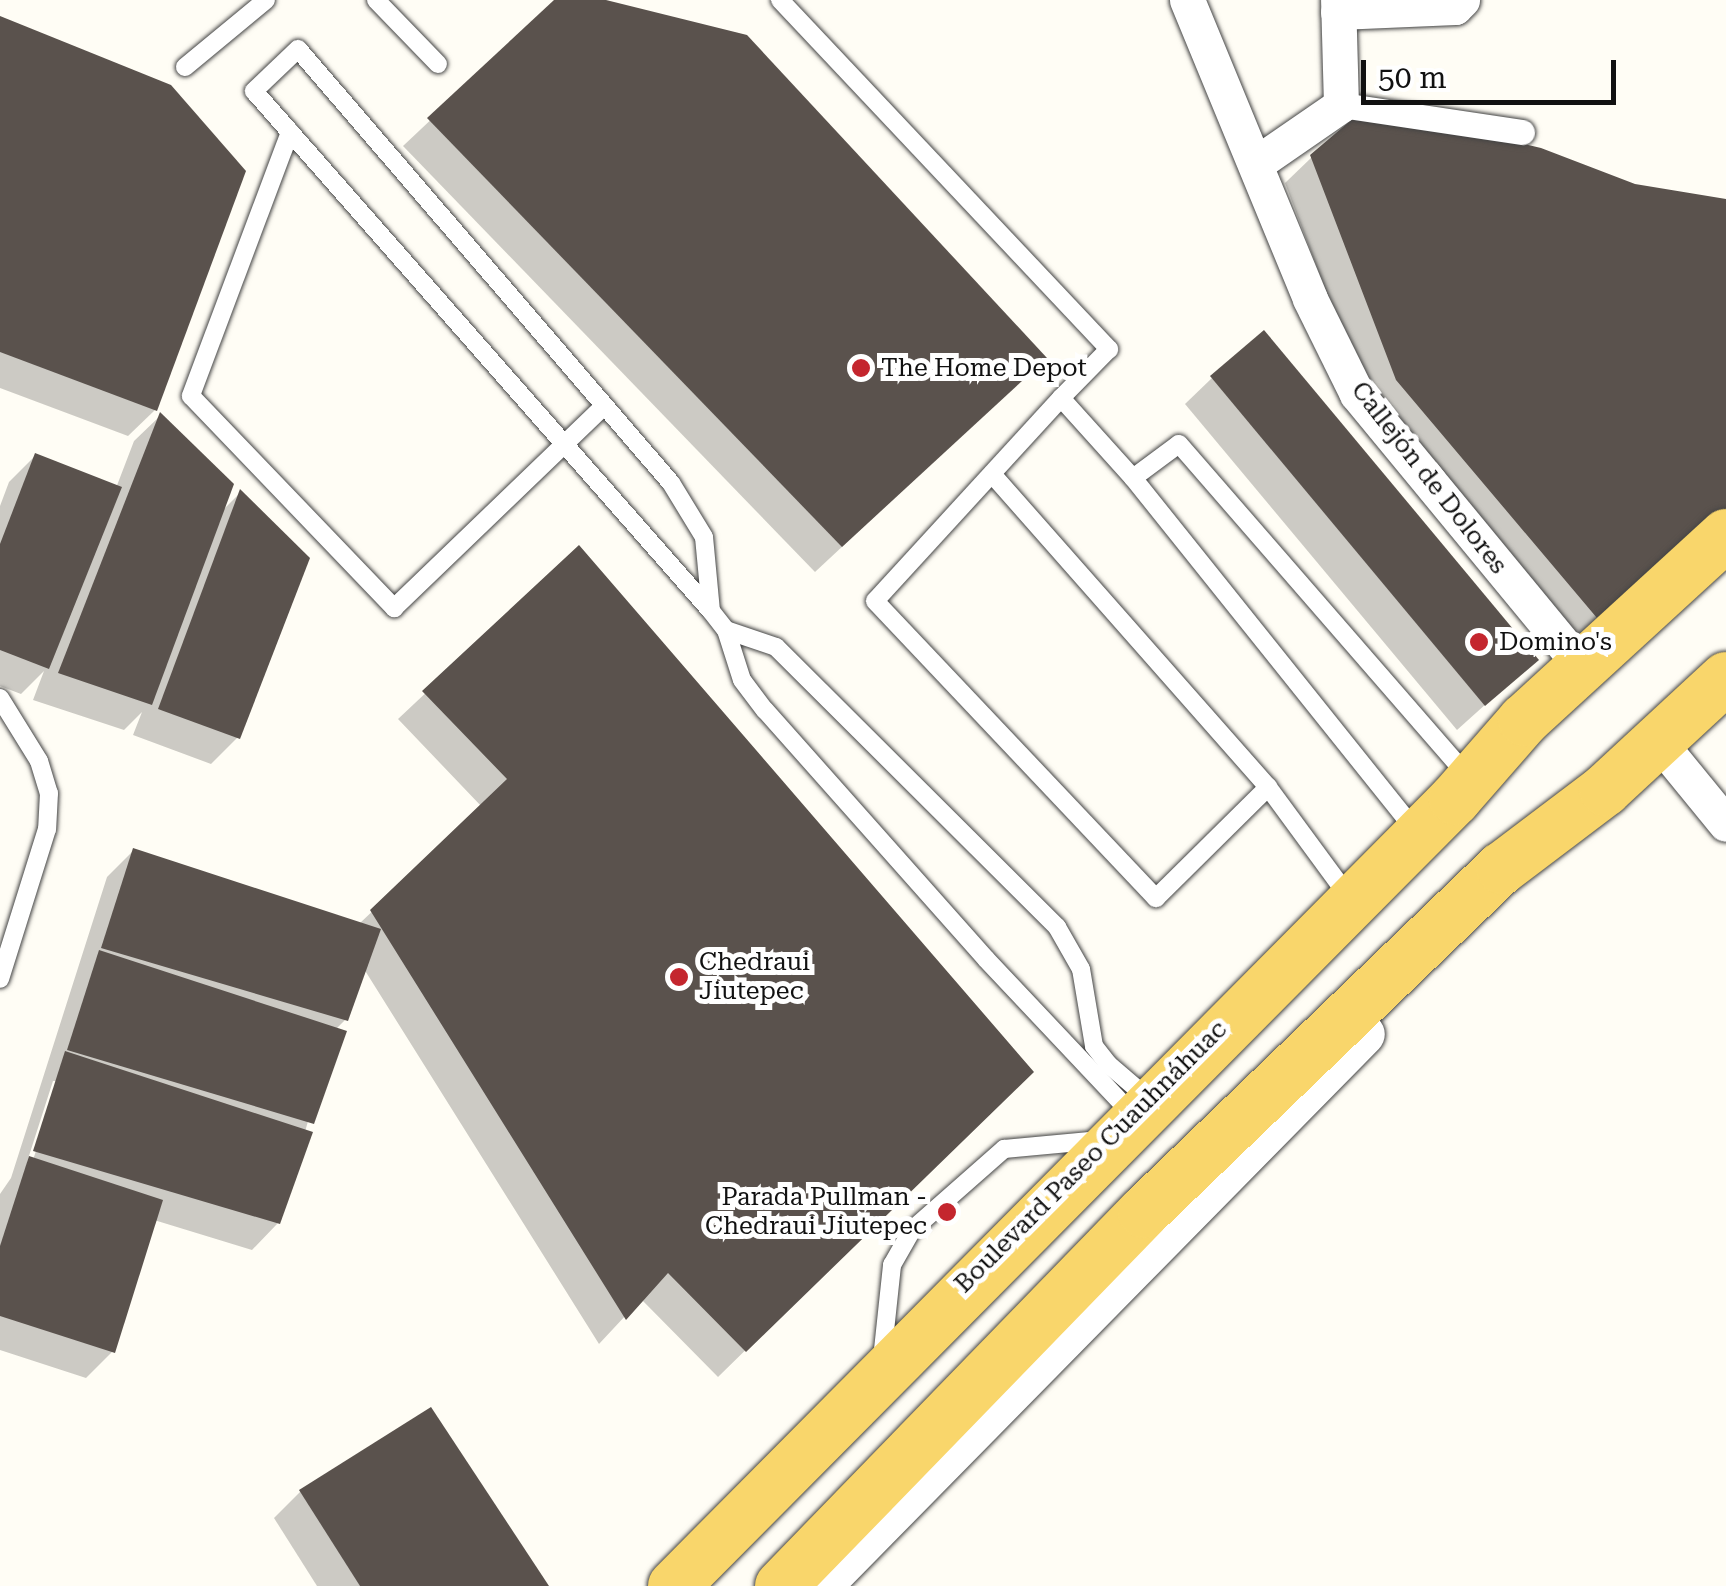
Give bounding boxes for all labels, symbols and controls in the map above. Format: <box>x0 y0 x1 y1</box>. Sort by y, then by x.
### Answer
scale bar <box>1366 40 1621 102</box>
text: 50 m <box>1378 60 1447 95</box>
place label: The Home Depot <box>881 353 1087 383</box>
marker: The Home Depot <box>850 357 872 379</box>
street label: Callejón de Dolores <box>1345 376 1513 580</box>
place label: Domino's <box>1499 627 1612 657</box>
marker: Domino's <box>1468 631 1490 653</box>
place label: Chedraui Jiutepec <box>699 948 810 1007</box>
marker: Chedraui Jiutepec <box>668 966 690 988</box>
street label: Boulevard Paseo Cuauhnáhuac <box>949 1015 1233 1299</box>
place label: Parada Pullman - Chedraui Jiutepec <box>705 1183 927 1242</box>
marker: Parada Pullman - Chedraui Jiutepec <box>936 1201 958 1223</box>

